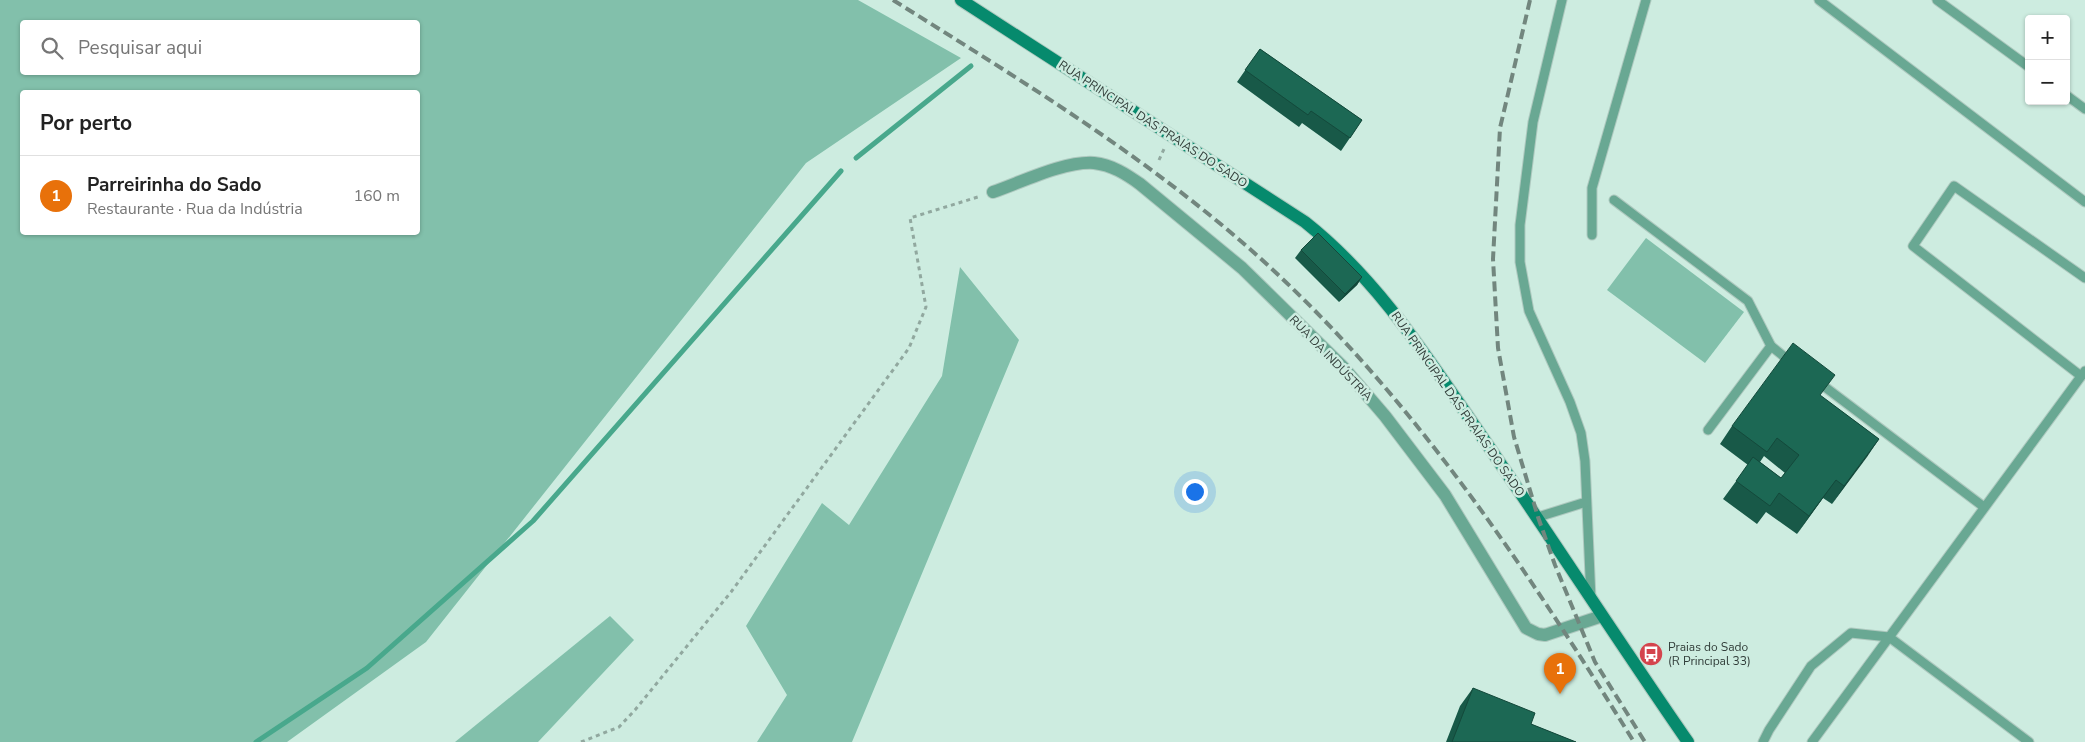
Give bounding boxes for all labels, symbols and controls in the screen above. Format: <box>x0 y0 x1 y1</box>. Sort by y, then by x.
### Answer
map controls <box>2025 15 2070 105</box>
button: + <box>2025 15 2070 60</box>
search box <box>20 20 420 75</box>
icon: search <box>38 34 66 62</box>
text: Pesquisar aqui <box>78 35 202 61</box>
street label: RUA PRINCIPAL DAS PRAIAS DO SADO <box>1056 57 1250 191</box>
button: − <box>2025 60 2070 105</box>
text: Por perto <box>40 109 132 137</box>
text: Parreirinha do Sado <box>87 172 261 198</box>
text: 1 <box>51 185 61 207</box>
text: 160 m <box>353 185 400 207</box>
text: Restaurante · Rua da Indústria <box>87 198 303 220</box>
street label: RUA PRINCIPAL DAS PRAIAS DO SADO <box>1388 308 1528 500</box>
street label: RUA DA INDÚSTRIA <box>1286 312 1376 404</box>
your location <box>1182 479 1208 505</box>
place label: Praias do Sado (R Principal 33) <box>1668 639 1751 669</box>
bus stop icon: Praias do Sado (R Principal 33) <box>1638 641 1664 667</box>
pin: 1 <box>1544 653 1576 694</box>

